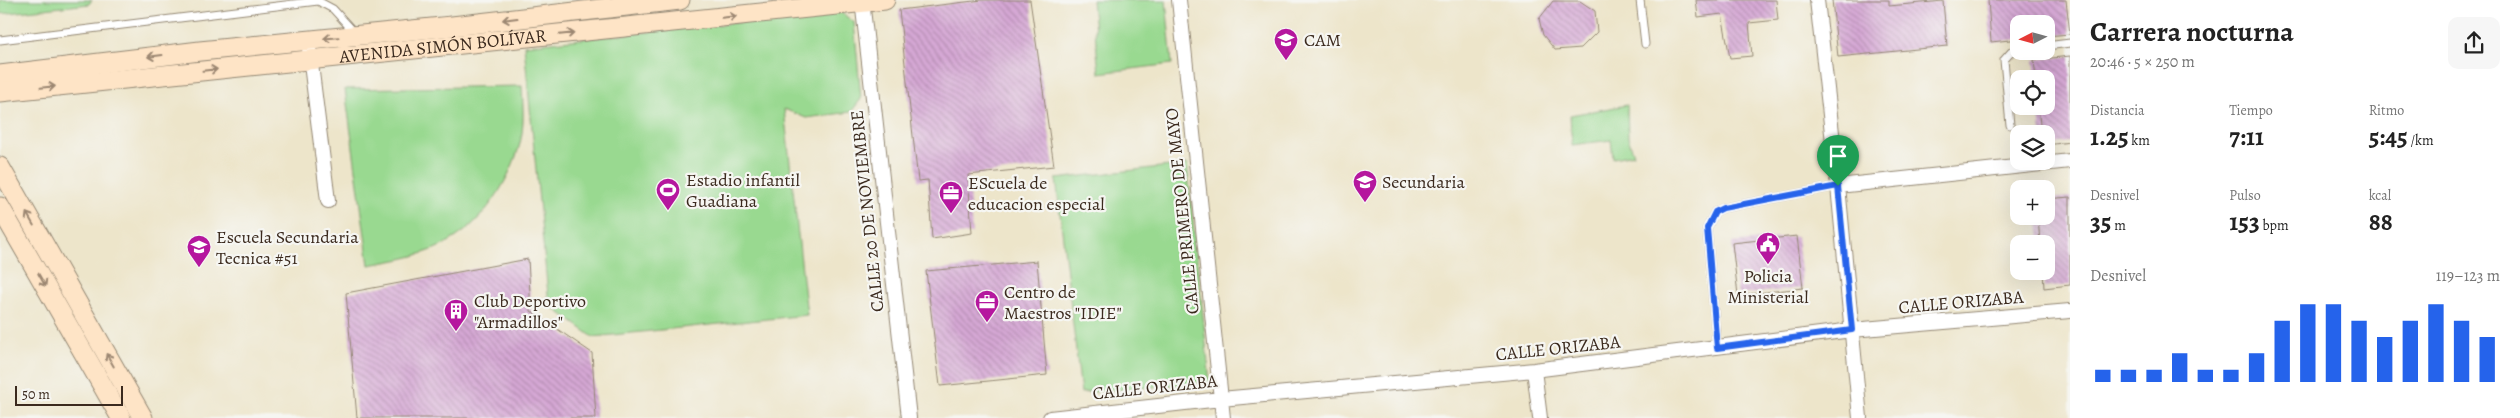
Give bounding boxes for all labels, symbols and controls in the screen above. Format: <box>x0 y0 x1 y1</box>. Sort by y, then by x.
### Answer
one-way arrow <box>721 12 737 22</box>
text: Carrera nocturna <box>2090 13 2294 51</box>
one-way arrow <box>503 15 519 24</box>
north arrow <box>2010 15 2055 60</box>
map controls <box>2010 15 2055 280</box>
button: share <box>2448 17 2500 69</box>
street label: AVENIDA SIMÓN BOLÍVAR <box>337 23 547 69</box>
school or university icon: CAM <box>1273 27 1299 61</box>
place label: CAM <box>1304 28 1341 52</box>
one-way arrow <box>559 29 575 39</box>
one-way arrow <box>323 33 339 42</box>
one-way arrow <box>147 51 163 61</box>
text: 20:46 · 5 × 250 m <box>2090 51 2195 73</box>
one-way arrow <box>202 65 218 75</box>
button: locate <box>2010 70 2055 115</box>
one-way arrow <box>40 82 56 92</box>
text: Distancia <box>2090 101 2145 120</box>
text: Tiempo <box>2229 101 2273 120</box>
text: Ritmo <box>2369 101 2404 120</box>
street label: CALLE PRIMERO DE MAYO <box>1159 107 1205 315</box>
street label: CALLE 20 DE NOVIEMBRE <box>844 109 890 313</box>
text: 1.25 <box>2090 120 2129 154</box>
text: 7:11 <box>2229 120 2264 154</box>
text: 5:45 <box>2369 120 2408 154</box>
button: layers <box>2010 125 2055 170</box>
text: km <box>2129 131 2150 150</box>
text: /km <box>2408 131 2434 150</box>
pin <box>1817 135 1859 186</box>
icon: arrive <box>1824 142 1852 170</box>
place label: Estadio infantil Guadiana <box>686 168 800 213</box>
school or university icon: Secundaria <box>1352 169 1378 203</box>
place label: Secundaria <box>1382 170 1466 194</box>
place label: EScuela de educacion especial <box>968 171 1105 216</box>
sports icon: Estadio infantil Guadiana <box>655 177 681 211</box>
office icon: EScuela de educacion especial <box>938 180 964 214</box>
button: + <box>2010 180 2055 225</box>
text: Desnivel <box>2090 186 2139 205</box>
text: Pulso <box>2229 186 2261 205</box>
text: kcal <box>2369 186 2391 205</box>
text: 35 <box>2090 205 2111 239</box>
text: 153 <box>2229 205 2260 239</box>
text: 88 <box>2369 205 2393 239</box>
one-way arrow <box>24 213 34 227</box>
text: m <box>2111 216 2126 235</box>
text: bpm <box>2260 216 2289 235</box>
place label: Escuela Secundaria Tecnica #51 <box>216 225 359 270</box>
public building icon: Policia Ministerial <box>1755 231 1781 265</box>
school or university icon: Escuela Secundaria Tecnica #51 <box>186 234 212 268</box>
button: − <box>2010 235 2055 280</box>
place label: Policia Ministerial <box>1727 264 1809 309</box>
text: Desnivel <box>2090 265 2146 287</box>
text: 119–123 m <box>2436 265 2500 287</box>
one-way arrow <box>37 272 47 287</box>
place label: Centro de Maestros "IDIE" <box>1004 280 1122 325</box>
street label: CALLE ORIZABA <box>1897 285 2025 319</box>
place label: Club Deportivo "Armadillos" <box>474 289 586 334</box>
office icon: Centro de Maestros "IDIE" <box>974 289 1000 323</box>
building icon: Club Deportivo "Armadillos" <box>443 298 469 332</box>
street label: CALLE ORIZABA <box>1494 329 1622 366</box>
one-way arrow <box>105 354 115 368</box>
street label: CALLE ORIZABA <box>1091 368 1219 405</box>
scale bar <box>15 383 122 406</box>
text: 50 m <box>22 385 50 404</box>

